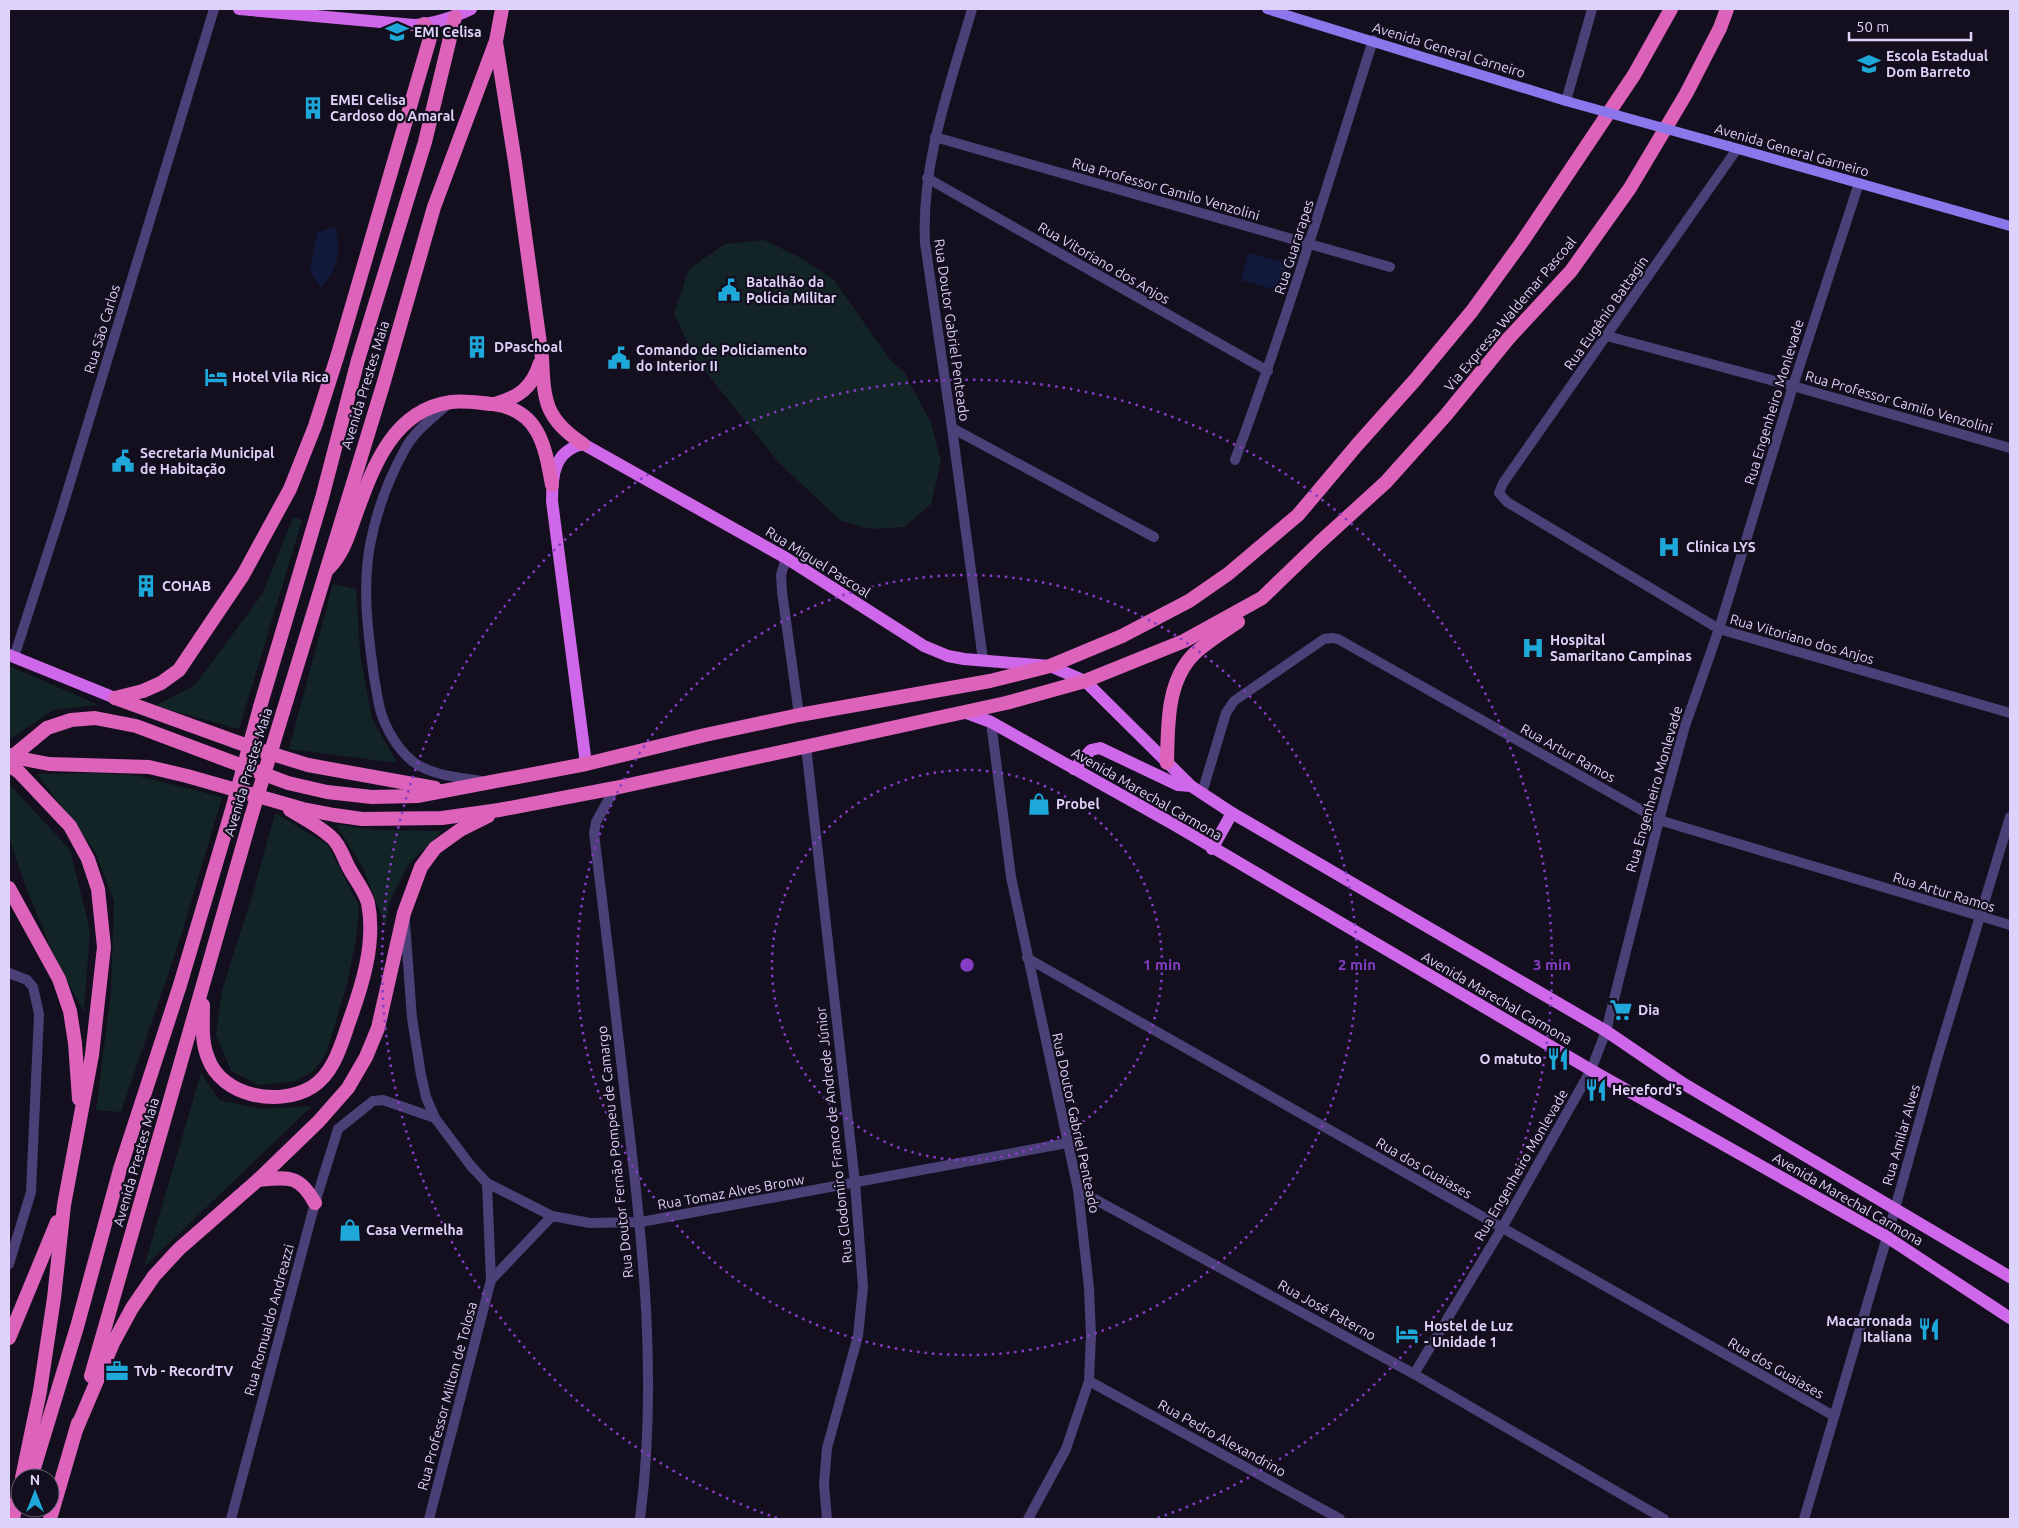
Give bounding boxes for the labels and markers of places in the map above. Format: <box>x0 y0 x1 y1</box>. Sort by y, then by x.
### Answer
school or university icon: EMI Celisa <box>384 19 410 45</box>
place label: EMI Celisa <box>414 24 482 40</box>
place label: Escola Estadual Dom Barreto <box>1886 48 1988 80</box>
school or university icon: Escola Estadual Dom Barreto <box>1856 51 1882 77</box>
place label: EMEI Celisa Cardoso do Amaral <box>330 92 455 124</box>
building icon: EMEI Celisa Cardoso do Amaral <box>300 95 326 121</box>
place label: Batalhão da Polícia Militar <box>746 274 837 306</box>
public building icon: Batalhão da Polícia Militar <box>716 277 742 303</box>
building icon: DPaschoal <box>464 334 490 360</box>
place label: DPaschoal <box>494 339 562 355</box>
place label: Comando de Policiamento do Interior II <box>636 342 807 374</box>
public building icon: Comando de Policiamento do Interior II <box>606 345 632 371</box>
hotel icon: Hotel Vila Rica <box>203 364 229 390</box>
place label: Hotel Vila Rica <box>232 369 329 385</box>
place label: Secretaria Municipal de Habitação <box>140 445 274 478</box>
public building icon: Secretaria Municipal de Habitação <box>110 448 136 474</box>
hospital icon: Clínica LYS <box>1656 534 1682 560</box>
place label: Clínica LYS <box>1686 539 1756 555</box>
building icon: COHAB <box>133 573 159 599</box>
place label: COHAB <box>162 578 211 594</box>
place label: Hospital Samaritano Campinas <box>1550 632 1692 664</box>
hospital icon: Hospital Samaritano Campinas <box>1520 635 1546 661</box>
shop icon: Probel <box>1026 791 1052 817</box>
place label: Probel <box>1056 796 1100 812</box>
centre of rings <box>958 956 976 974</box>
supermarket icon: Dia <box>1608 997 1634 1023</box>
place label: Dia <box>1638 1002 1660 1018</box>
restaurant icon: O matuto <box>1545 1046 1571 1072</box>
place label: O matuto <box>1480 1051 1542 1067</box>
restaurant icon: Hereford's <box>1583 1077 1609 1103</box>
place label: Hereford's <box>1612 1082 1683 1098</box>
shop icon: Casa Vermelha <box>337 1217 363 1243</box>
place label: Casa Vermelha <box>366 1222 463 1238</box>
place label: Macarronada Italiana <box>1826 1313 1912 1345</box>
restaurant icon: Macarronada Italiana <box>1916 1316 1942 1342</box>
place label: Hostel de Luz - Unidade 1 <box>1424 1318 1513 1350</box>
hotel icon: Hostel de Luz - Unidade 1 <box>1394 1321 1420 1347</box>
office icon: Tvb - RecordTV <box>104 1358 130 1384</box>
place label: Tvb - RecordTV <box>134 1363 233 1379</box>

